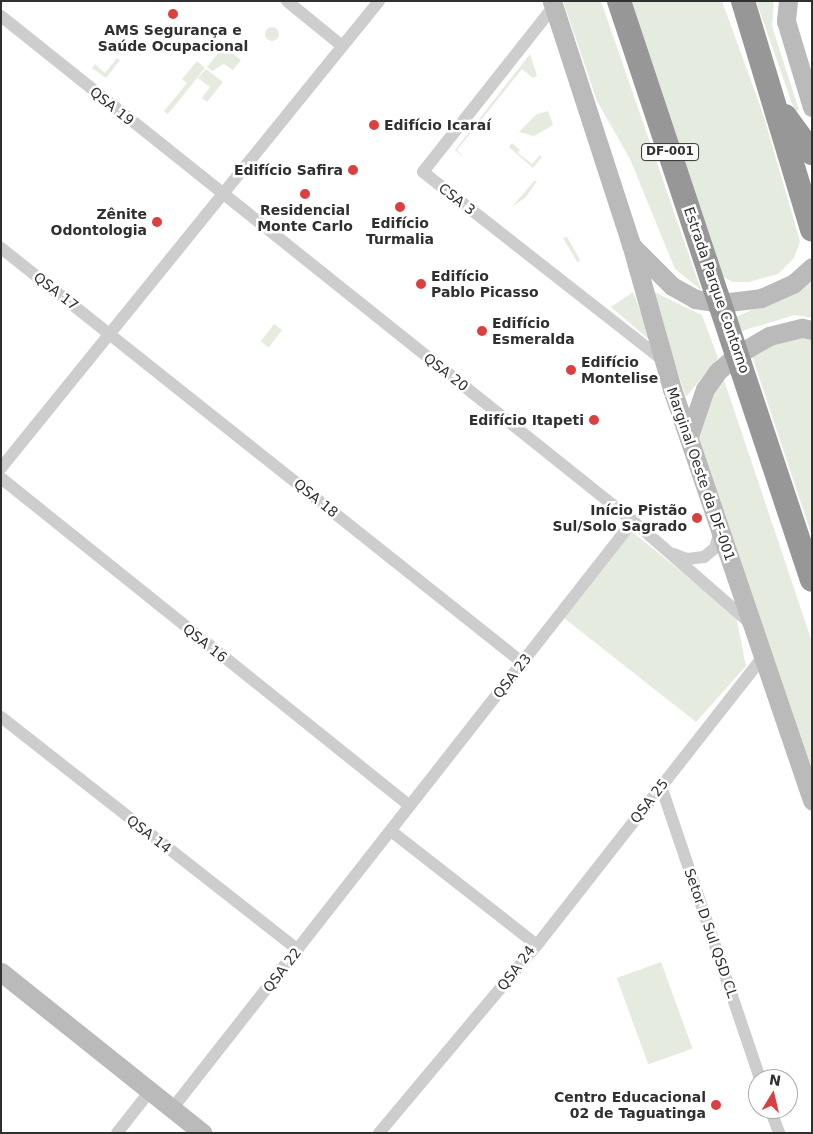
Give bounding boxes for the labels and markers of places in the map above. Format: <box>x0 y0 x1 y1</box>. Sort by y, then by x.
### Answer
marker: AMS Segurança e Saúde Ocupacional <box>167 8 179 20</box>
place label: AMS Segurança e Saúde Ocupacional <box>98 22 248 54</box>
place label: Edifício Icaraí <box>384 117 491 133</box>
marker: Edifício Icaraí <box>368 119 380 131</box>
place label: Edifício Safira <box>234 162 343 178</box>
marker: Edifício Safira <box>347 164 359 176</box>
marker: Residencial Monte Carlo <box>299 188 311 200</box>
marker: Edifício Turmalia <box>394 201 406 213</box>
place label: Residencial Monte Carlo <box>257 202 353 234</box>
place label: Zênite Odontologia <box>50 206 147 238</box>
place label: Edifício Turmalia <box>366 215 434 248</box>
marker: Zênite Odontologia <box>151 216 163 228</box>
place label: Edifício Pablo Picasso <box>431 268 539 300</box>
marker: Edifício Pablo Picasso <box>415 278 427 290</box>
place label: Edifício Esmeralda <box>492 315 575 348</box>
marker: Edifício Esmeralda <box>476 325 488 337</box>
place label: Edifício Montelise <box>581 354 658 387</box>
marker: Edifício Montelise <box>565 364 577 376</box>
place label: Edifício Itapeti <box>469 412 584 428</box>
marker: Edifício Itapeti <box>588 414 600 426</box>
place label: Início Pistão Sul/Solo Sagrado <box>553 502 687 534</box>
marker: Início Pistão Sul/Solo Sagrado <box>691 512 703 524</box>
place label: Centro Educacional 02 de Taguatinga <box>554 1089 706 1122</box>
marker: Centro Educacional 02 de Taguatinga <box>710 1099 722 1111</box>

